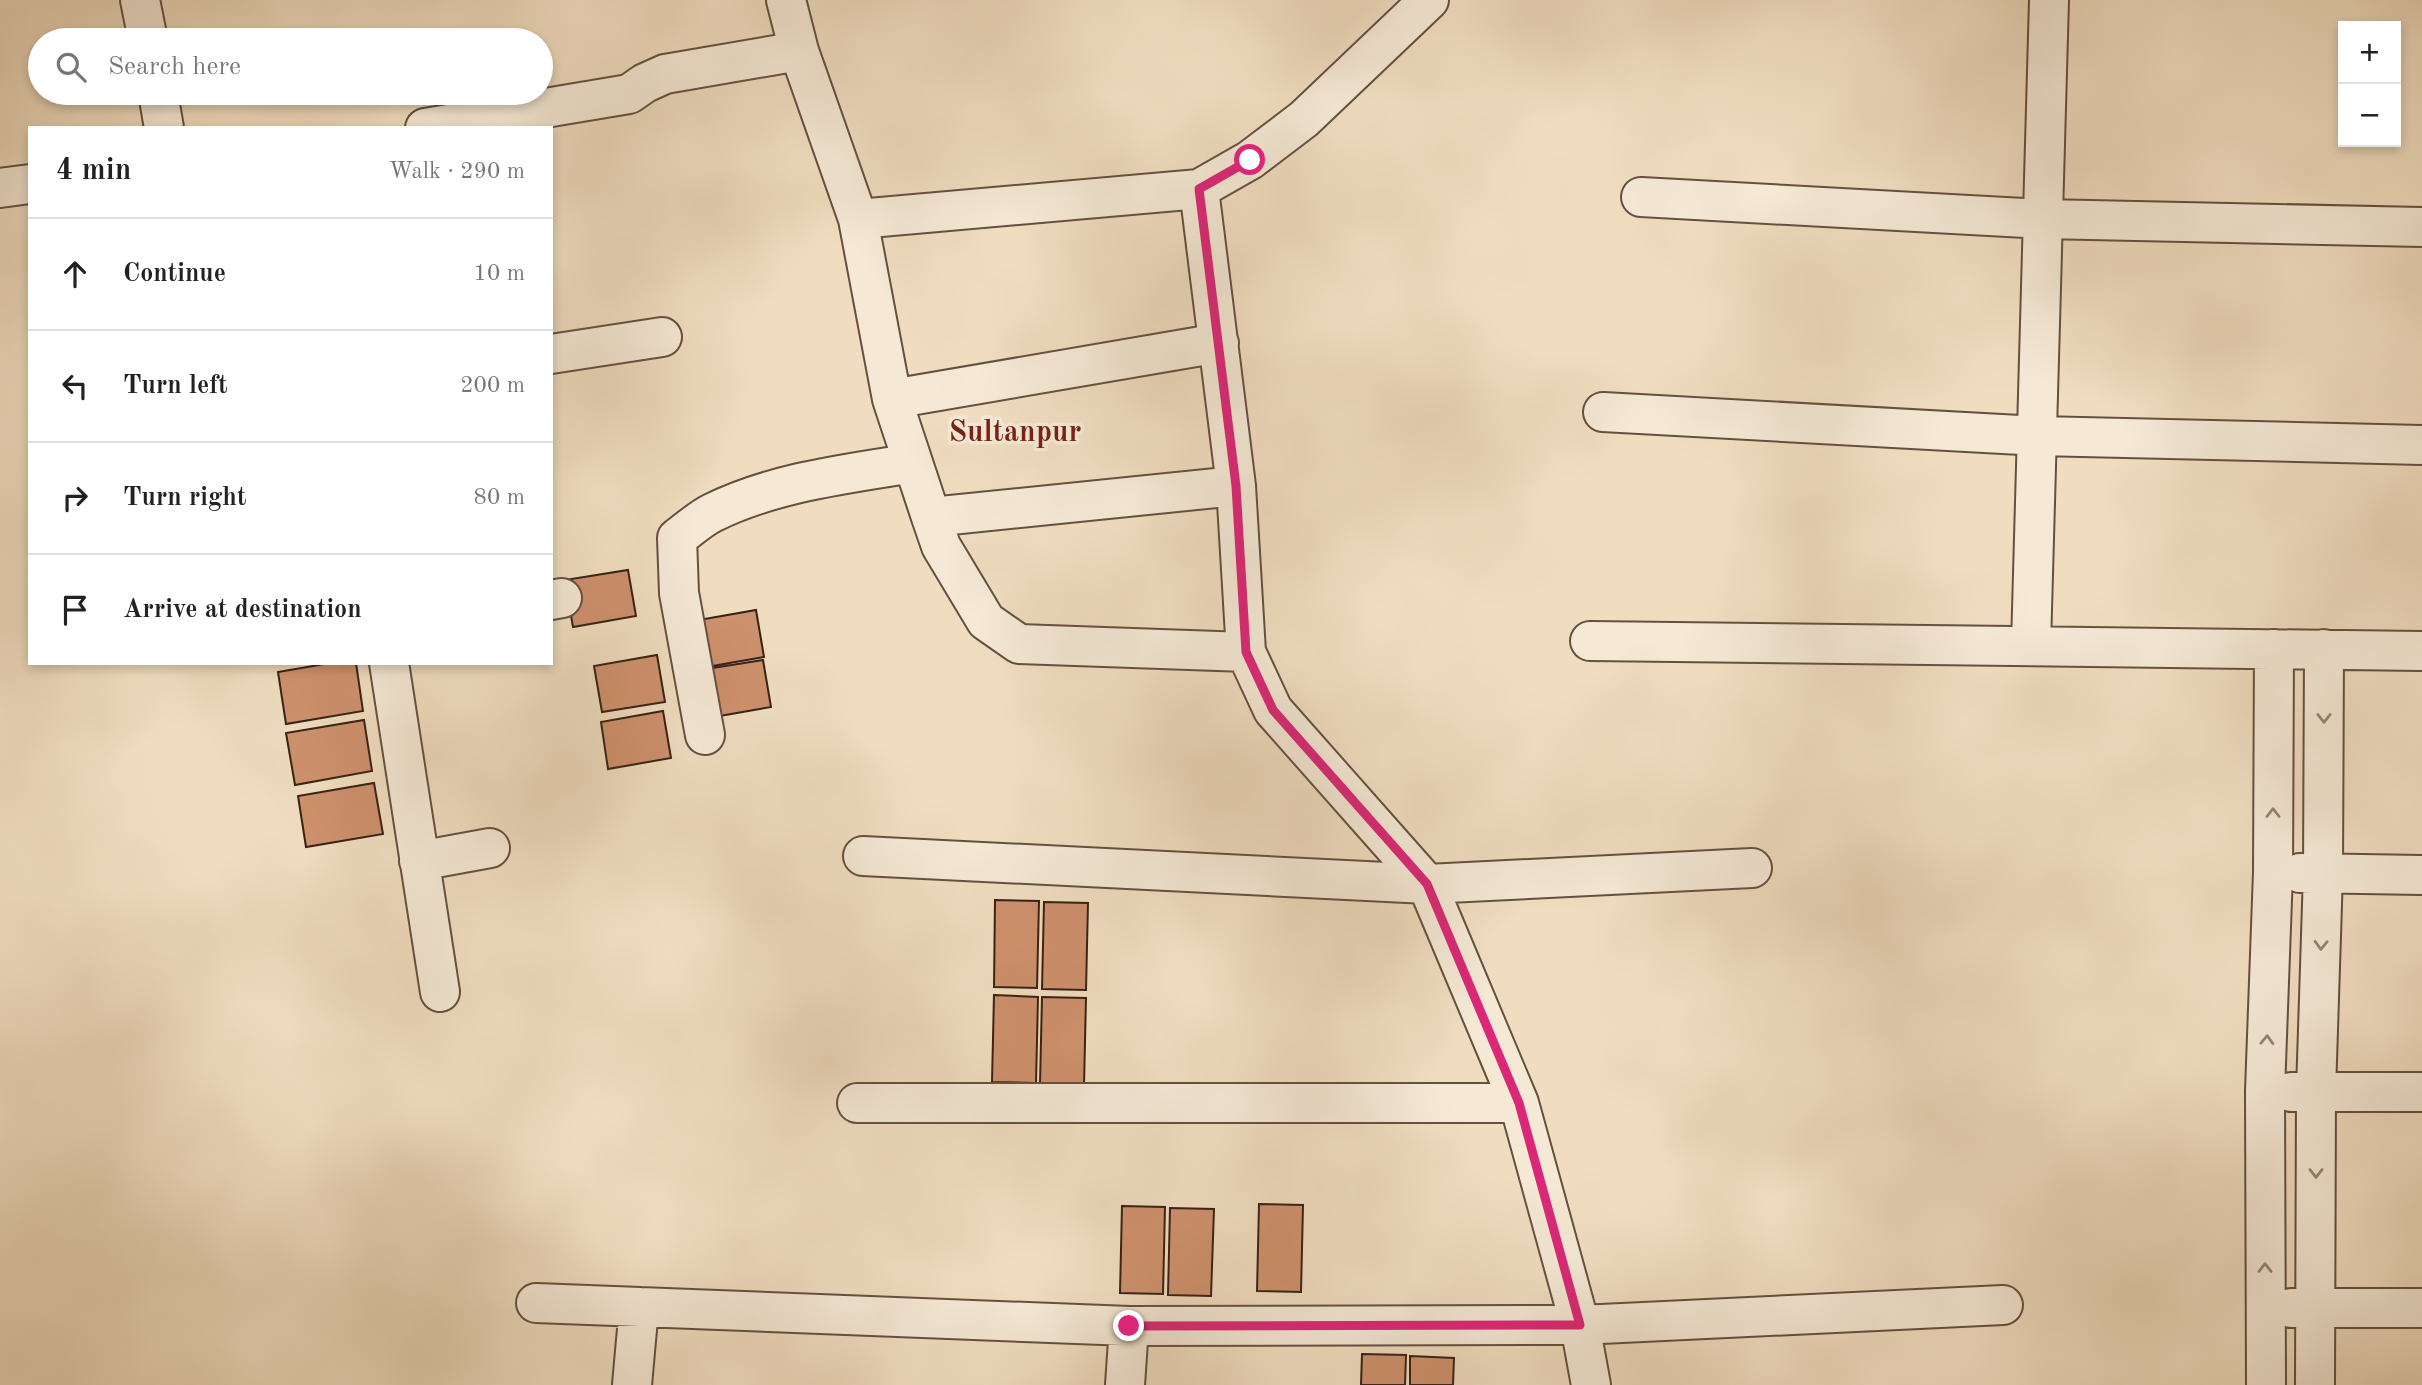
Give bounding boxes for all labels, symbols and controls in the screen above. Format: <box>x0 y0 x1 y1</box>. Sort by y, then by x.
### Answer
map controls <box>2338 21 2401 147</box>
button: + <box>2338 21 2401 84</box>
search box <box>28 28 553 105</box>
icon: search <box>52 48 90 86</box>
text: Search here <box>108 54 241 80</box>
button: − <box>2338 84 2401 147</box>
route start <box>1234 144 1265 175</box>
text: 4 min <box>56 156 131 186</box>
text: Walk · 290 m <box>389 160 525 183</box>
icon: ahead <box>56 255 94 293</box>
text: Continue <box>123 261 226 287</box>
text: 10 m <box>474 262 525 285</box>
icon: left <box>56 367 94 405</box>
text: Turn left <box>123 373 228 399</box>
text: 200 m <box>460 374 525 397</box>
district label: Sultanpur <box>948 418 1082 448</box>
icon: right <box>56 479 94 517</box>
text: Turn right <box>123 485 246 511</box>
text: 80 m <box>474 486 525 509</box>
icon: arrive <box>56 591 94 629</box>
text: Arrive at destination <box>123 597 362 623</box>
one-way arrow <box>2316 713 2332 723</box>
one-way arrow <box>2265 807 2281 818</box>
one-way arrow <box>2313 940 2328 951</box>
one-way arrow <box>2259 1035 2274 1046</box>
one-way arrow <box>2308 1168 2324 1178</box>
one-way arrow <box>2257 1262 2273 1273</box>
route end <box>1113 1310 1144 1341</box>

